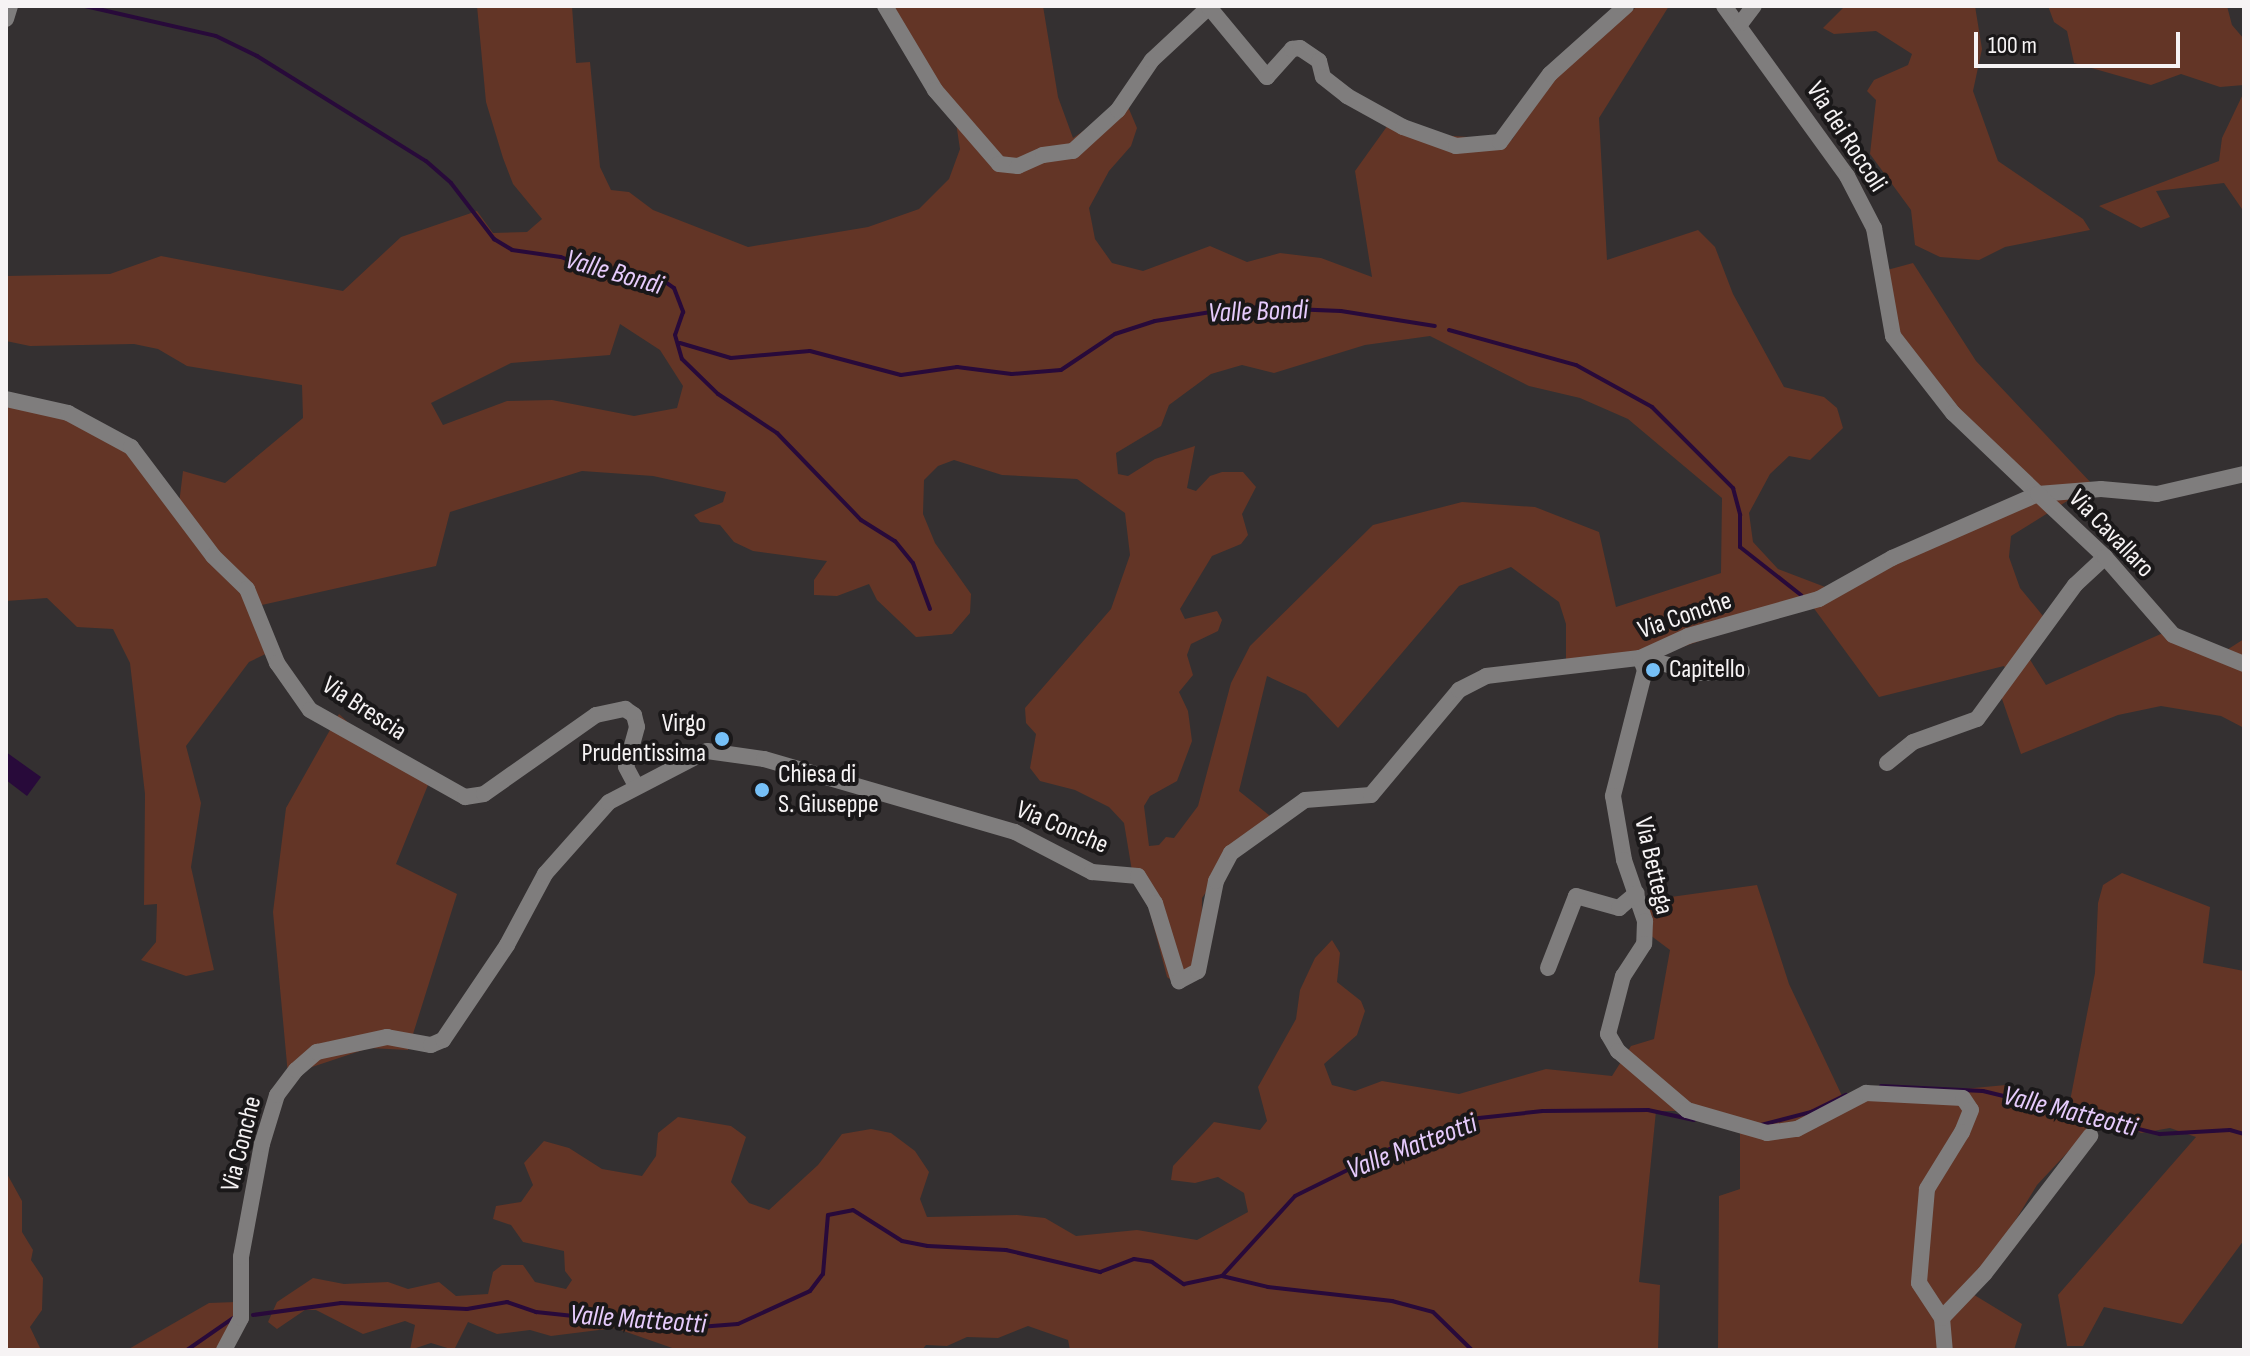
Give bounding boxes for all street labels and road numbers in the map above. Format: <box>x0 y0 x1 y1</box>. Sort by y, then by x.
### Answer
street label: Via dei Roccoli <box>1799 76 1893 198</box>
street label: Via Cavallaro <box>2062 484 2160 584</box>
street label: Via Conche <box>1634 585 1736 647</box>
street label: Via Brescia <box>316 670 412 748</box>
street label: Via Conche <box>1011 795 1113 861</box>
street label: Via Bettega <box>1627 814 1679 918</box>
street label: Via Conche <box>215 1093 269 1195</box>

